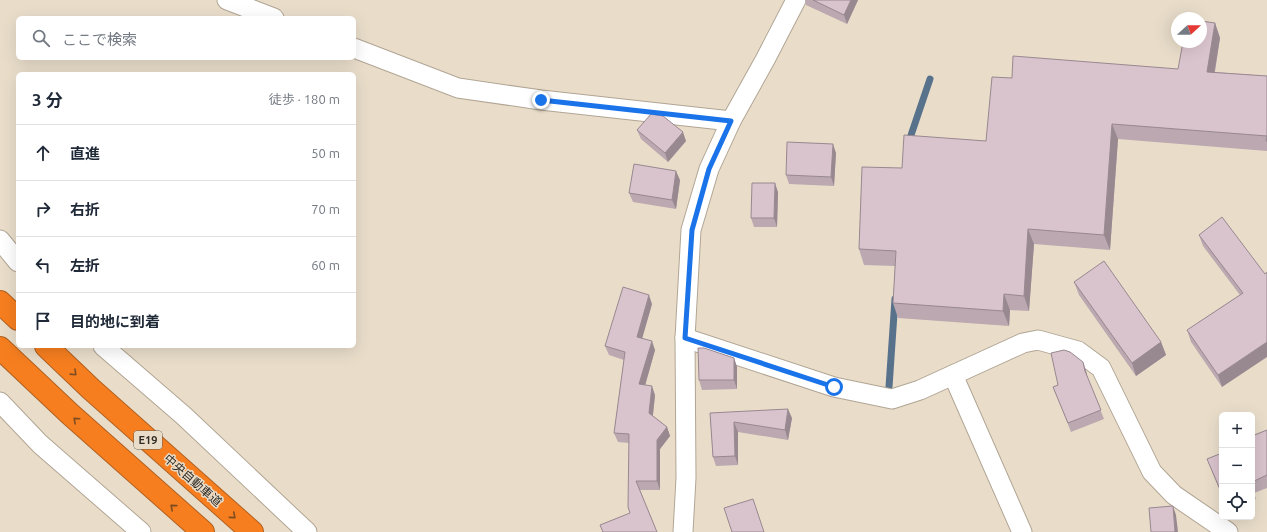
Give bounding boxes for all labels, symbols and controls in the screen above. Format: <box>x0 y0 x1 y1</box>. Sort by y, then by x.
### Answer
north arrow <box>1171 12 1207 48</box>
search box <box>16 16 356 60</box>
icon: search <box>30 27 52 49</box>
text: ここで検索 <box>62 31 137 48</box>
text: 3 分 <box>32 90 63 109</box>
route end <box>532 91 550 109</box>
text: 徒歩 · 180 m <box>269 92 340 106</box>
icon: ahead <box>32 142 54 164</box>
text: 直進 <box>70 145 100 162</box>
text: 50 m <box>311 146 340 160</box>
icon: right <box>32 198 54 220</box>
text: 右折 <box>70 201 100 218</box>
text: 70 m <box>311 202 340 216</box>
icon: left <box>32 254 54 276</box>
text: 左折 <box>70 257 100 274</box>
text: 60 m <box>311 258 340 272</box>
icon: arrive <box>32 310 54 332</box>
text: 目的地に到着 <box>70 313 160 330</box>
one-way arrow <box>69 368 77 376</box>
route start <box>825 378 843 396</box>
map controls <box>1219 412 1255 520</box>
button: + <box>1219 412 1255 448</box>
one-way arrow <box>74 418 81 425</box>
road number: E19 <box>134 431 162 449</box>
button: − <box>1219 448 1255 484</box>
street label: 中央自動車道 <box>162 451 224 509</box>
button: locate <box>1219 484 1255 520</box>
one-way arrow <box>171 504 178 511</box>
one-way arrow <box>229 511 236 518</box>

